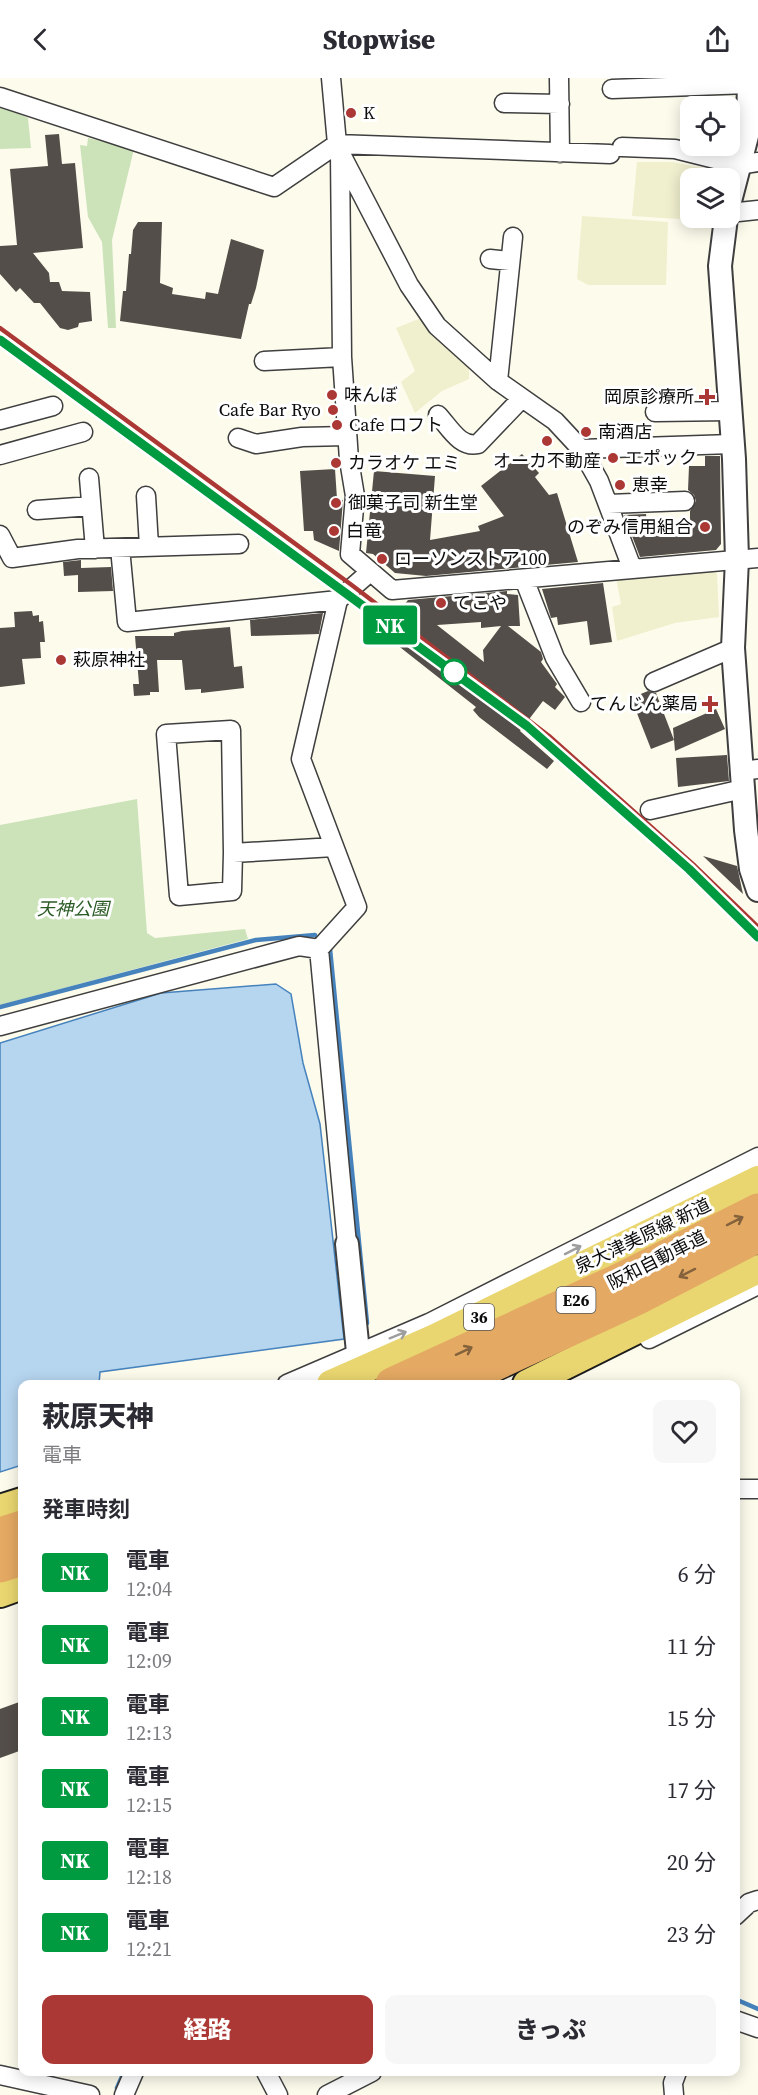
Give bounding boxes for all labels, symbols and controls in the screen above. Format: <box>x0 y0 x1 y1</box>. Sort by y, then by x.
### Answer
text: Stopwise <box>323 21 435 58</box>
icon: back <box>24 23 57 56</box>
icon: share <box>701 23 734 56</box>
map controls <box>680 96 740 228</box>
button: locate <box>680 96 740 156</box>
place label: K <box>363 100 375 125</box>
marker: K <box>344 106 358 120</box>
button: layers <box>680 168 740 228</box>
place label: 味んぼ <box>344 382 398 407</box>
place label: 岡原診療所 <box>604 384 694 409</box>
marker: 味んぼ <box>325 388 339 402</box>
marker: 岡原診療所 <box>698 388 716 406</box>
place label: Cafe Bar Ryo <box>219 397 321 422</box>
marker: Cafe Bar Ryo <box>326 403 340 417</box>
place label: Cafe ロフト <box>349 412 443 437</box>
marker: Cafe ロフト <box>330 418 344 432</box>
place label: 南酒店 <box>598 419 652 444</box>
marker: 南酒店 <box>579 425 593 439</box>
marker: オーカ不動産 <box>540 434 554 448</box>
place label: エポック <box>625 445 697 470</box>
place label: オーカ不動産 <box>493 448 601 473</box>
place label: カラオケ エミ <box>348 450 460 475</box>
marker: エポック <box>606 451 620 465</box>
marker: カラオケ エミ <box>329 456 343 470</box>
place label: 恵幸 <box>632 472 668 497</box>
marker: 恵幸 <box>613 478 627 492</box>
place label: 御菓子司 新生堂 <box>348 490 478 515</box>
marker: 御菓子司 新生堂 <box>329 496 343 510</box>
place label: のぞみ信用組合 <box>567 514 693 539</box>
place label: 白竜 <box>346 518 382 543</box>
marker: のぞみ信用組合 <box>698 520 712 534</box>
marker: 白竜 <box>327 524 341 538</box>
place label: ローソンストア100 <box>394 546 547 571</box>
marker: ローソンストア100 <box>375 552 389 566</box>
place label: てこや <box>453 590 507 615</box>
marker: てこや <box>434 596 448 610</box>
line badge: NK <box>363 606 417 644</box>
text: NK <box>375 611 405 640</box>
place label: 萩原神社 <box>73 647 145 672</box>
marker: 萩原神社 <box>54 653 68 667</box>
unlabelled marker <box>441 659 467 685</box>
place label: てんじん薬局 <box>590 691 698 716</box>
marker: てんじん薬局 <box>703 697 717 711</box>
park label: 天神公園 <box>37 896 112 921</box>
street label: 泉大津美原線 新道 <box>571 1192 715 1279</box>
one-way arrow <box>725 1215 743 1227</box>
street label: 阪和自動車道 <box>603 1224 711 1295</box>
one-way arrow <box>564 1244 581 1256</box>
one-way arrow <box>679 1268 697 1279</box>
road number: E26 <box>556 1287 596 1313</box>
road number: 36 <box>464 1304 494 1330</box>
one-way arrow <box>388 1329 406 1340</box>
one-way arrow <box>455 1345 473 1357</box>
text: 萩原天神 <box>42 1397 154 1435</box>
button: heart <box>653 1400 716 1463</box>
text: 電車 <box>42 1441 82 1469</box>
text: 発車時刻 <box>42 1494 130 1524</box>
text: 電車 <box>126 1545 170 1575</box>
text: NK <box>60 1558 90 1587</box>
text: 6 分 <box>678 1559 716 1589</box>
text: 12:04 <box>126 1575 172 1603</box>
text: 電車 <box>126 1617 170 1647</box>
text: NK <box>60 1630 90 1659</box>
text: 11 分 <box>667 1631 716 1661</box>
text: 12:09 <box>126 1647 172 1675</box>
text: 電車 <box>126 1689 170 1719</box>
text: NK <box>60 1702 90 1731</box>
text: 15 分 <box>667 1703 716 1733</box>
text: 12:13 <box>126 1719 172 1747</box>
text: 電車 <box>126 1761 170 1791</box>
text: NK <box>60 1774 90 1803</box>
text: 17 分 <box>667 1775 716 1805</box>
text: 12:15 <box>126 1791 172 1819</box>
text: 電車 <box>126 1833 170 1863</box>
text: NK <box>60 1846 90 1875</box>
text: 20 分 <box>667 1847 716 1877</box>
text: 12:18 <box>126 1863 172 1891</box>
text: 電車 <box>126 1905 170 1935</box>
text: NK <box>60 1918 90 1947</box>
text: 23 分 <box>667 1919 716 1949</box>
text: 12:21 <box>126 1935 172 1963</box>
button: 経路 <box>42 1995 373 2064</box>
button: きっぷ <box>385 1995 716 2064</box>

